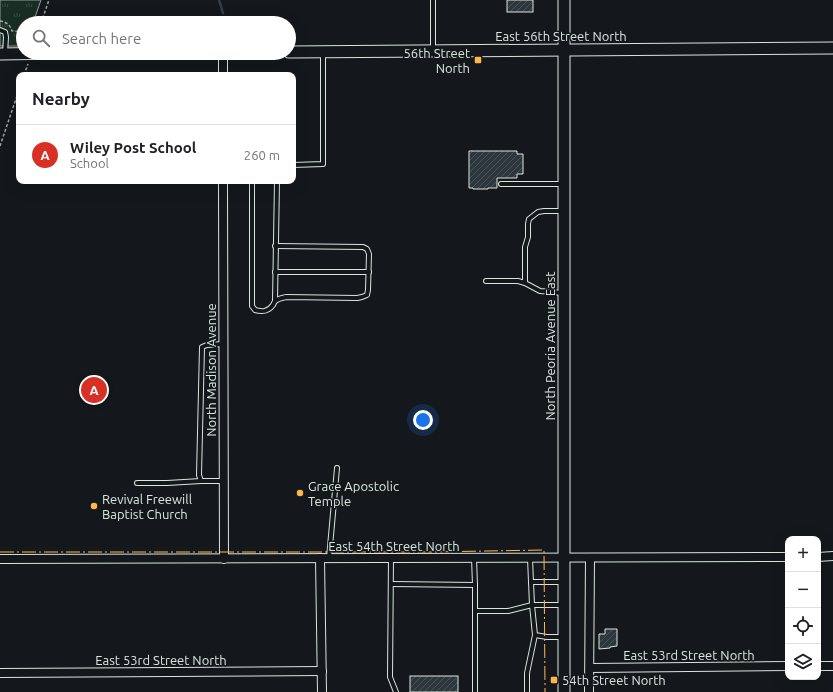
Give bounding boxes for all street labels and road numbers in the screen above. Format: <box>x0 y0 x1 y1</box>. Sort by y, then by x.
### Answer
street label: East 56th Street North <box>495 29 627 43</box>
street label: North Peoria Avenue East <box>543 272 557 420</box>
street label: North Madison Avenue <box>204 303 218 437</box>
street label: East 54th Street North <box>328 539 460 553</box>
street label: East 53rd Street North <box>623 648 755 662</box>
street label: East 53rd Street North <box>95 653 227 667</box>

